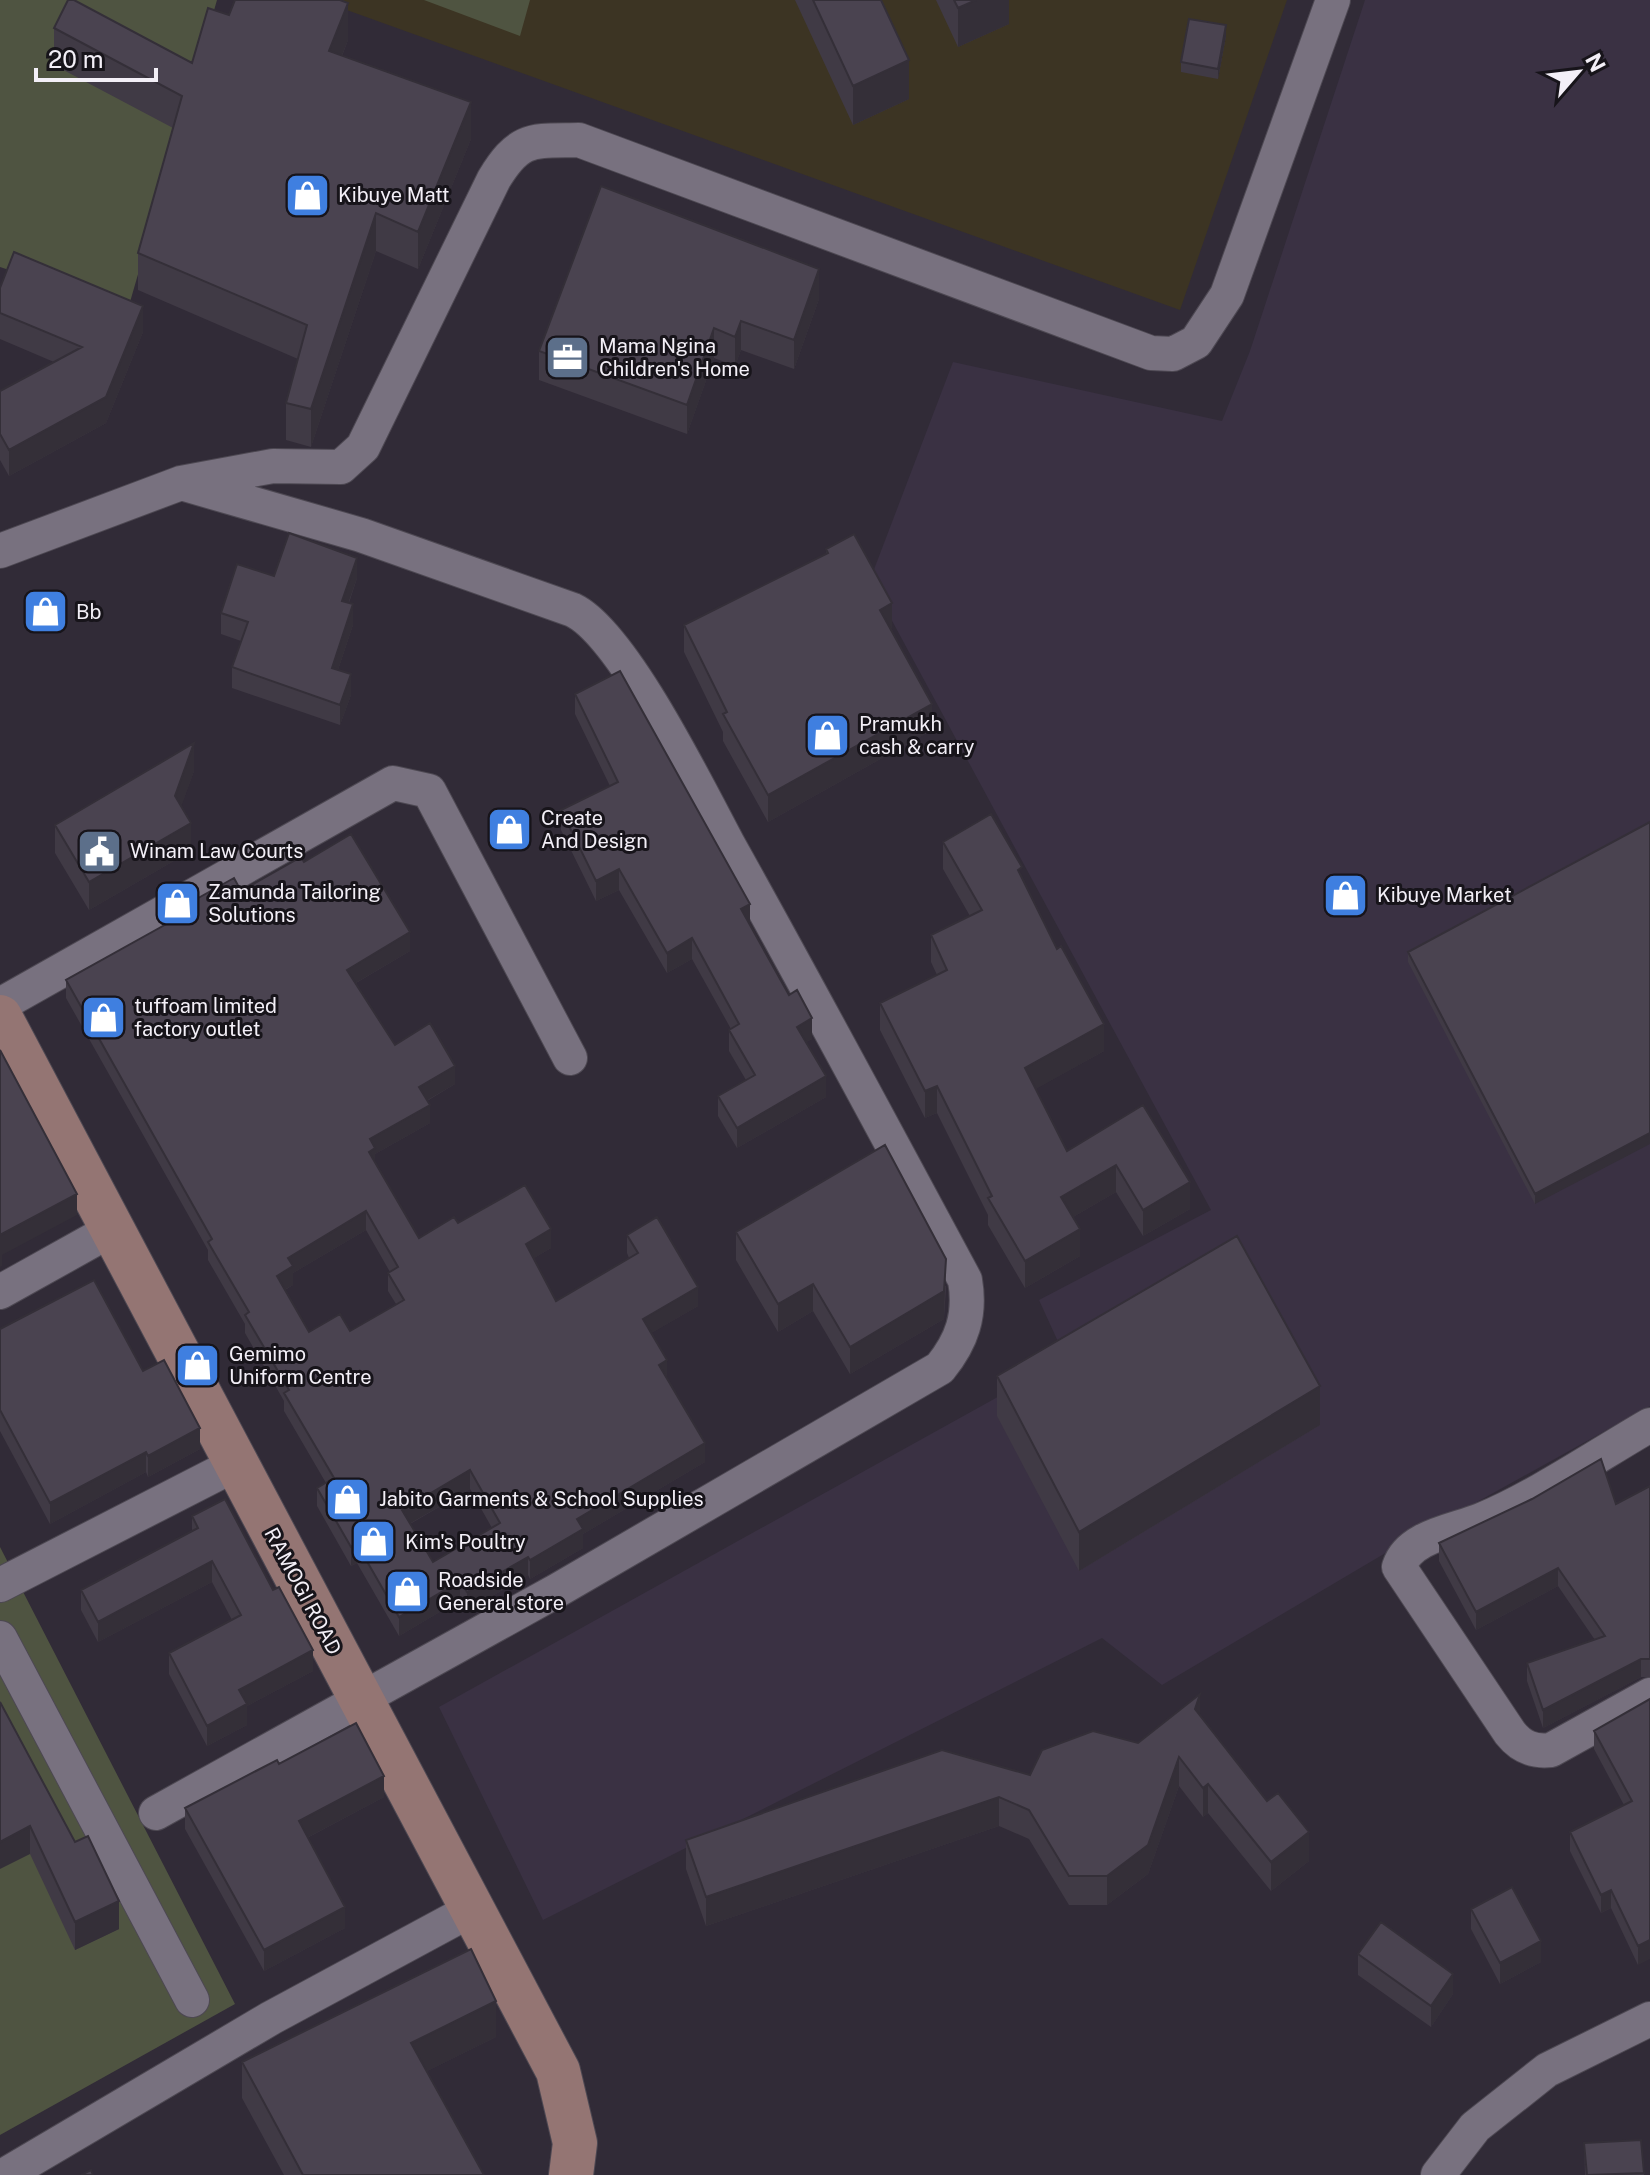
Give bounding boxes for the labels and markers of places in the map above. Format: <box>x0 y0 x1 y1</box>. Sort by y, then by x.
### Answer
shop icon: Kibuye Matt <box>283 171 331 219</box>
place label: Kibuye Matt <box>338 183 450 207</box>
office icon: Mama Ngina Children's Home <box>544 334 592 382</box>
place label: Mama Ngina Children's Home <box>599 334 750 381</box>
shop icon: Bb <box>21 588 69 636</box>
place label: Bb <box>76 600 101 624</box>
shop icon: Pramukh cash & carry <box>804 712 852 760</box>
place label: Pramukh cash & carry <box>859 712 975 759</box>
shop icon: Create And Design <box>486 806 534 854</box>
place label: Create And Design <box>541 806 648 853</box>
public building icon: Winam Law Courts <box>75 827 123 875</box>
place label: Winam Law Courts <box>130 839 303 863</box>
shop icon: Kibuye Market <box>1322 871 1370 919</box>
shop icon: Zamunda Tailoring Solutions <box>153 880 201 928</box>
place label: Zamunda Tailoring Solutions <box>208 880 381 927</box>
place label: Kibuye Market <box>1377 883 1512 907</box>
shop icon: tuffoam limited factory outlet <box>79 993 127 1041</box>
place label: tuffoam limited factory outlet <box>134 994 277 1041</box>
shop icon: Gemimo Uniform Centre <box>174 1342 222 1390</box>
place label: Gemimo Uniform Centre <box>229 1342 372 1389</box>
shop icon: Jabito Garments & School Supplies <box>324 1475 372 1523</box>
place label: Jabito Garments & School Supplies <box>379 1487 704 1511</box>
shop icon: Kim's Poultry <box>350 1518 398 1566</box>
place label: Kim's Poultry <box>405 1530 526 1554</box>
shop icon: Roadside General store <box>383 1568 431 1616</box>
place label: Roadside General store <box>438 1568 564 1615</box>

